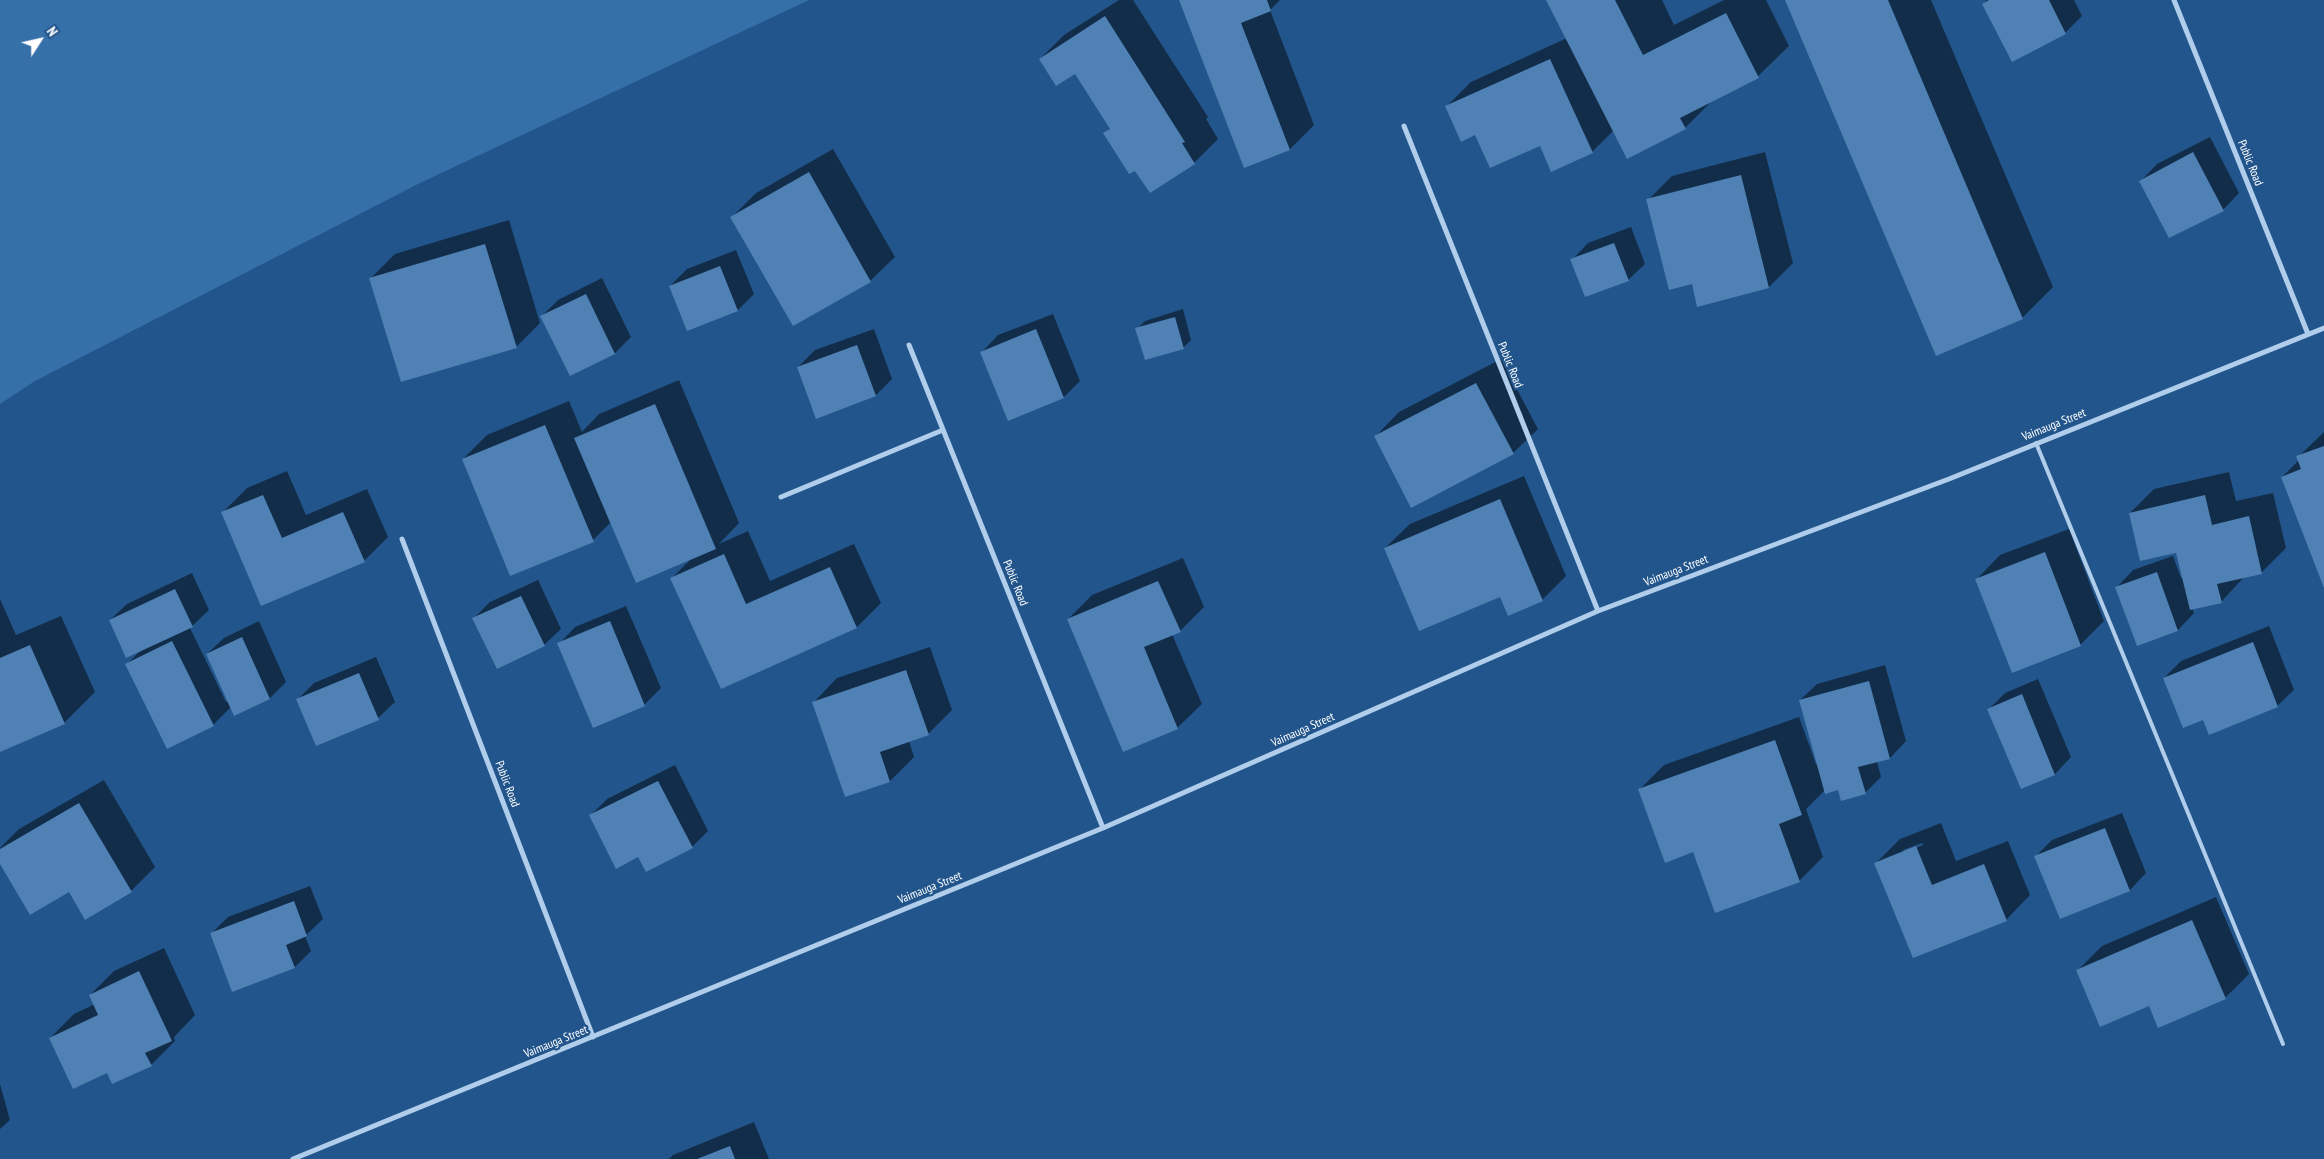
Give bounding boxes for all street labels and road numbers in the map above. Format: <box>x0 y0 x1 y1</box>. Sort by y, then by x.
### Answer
street label: Public Road <box>2234 138 2266 188</box>
street label: Public Road <box>1494 340 1526 390</box>
street label: Vaimauga Street <box>2020 406 2088 444</box>
street label: Vaimauga Street <box>1642 552 1710 590</box>
street label: Public Road <box>999 558 1031 608</box>
street label: Vaimauga Street <box>1269 710 1337 750</box>
street label: Public Road <box>492 759 522 809</box>
street label: Vaimauga Street <box>896 869 964 907</box>
street label: Vaimauga Street <box>522 1023 590 1061</box>

